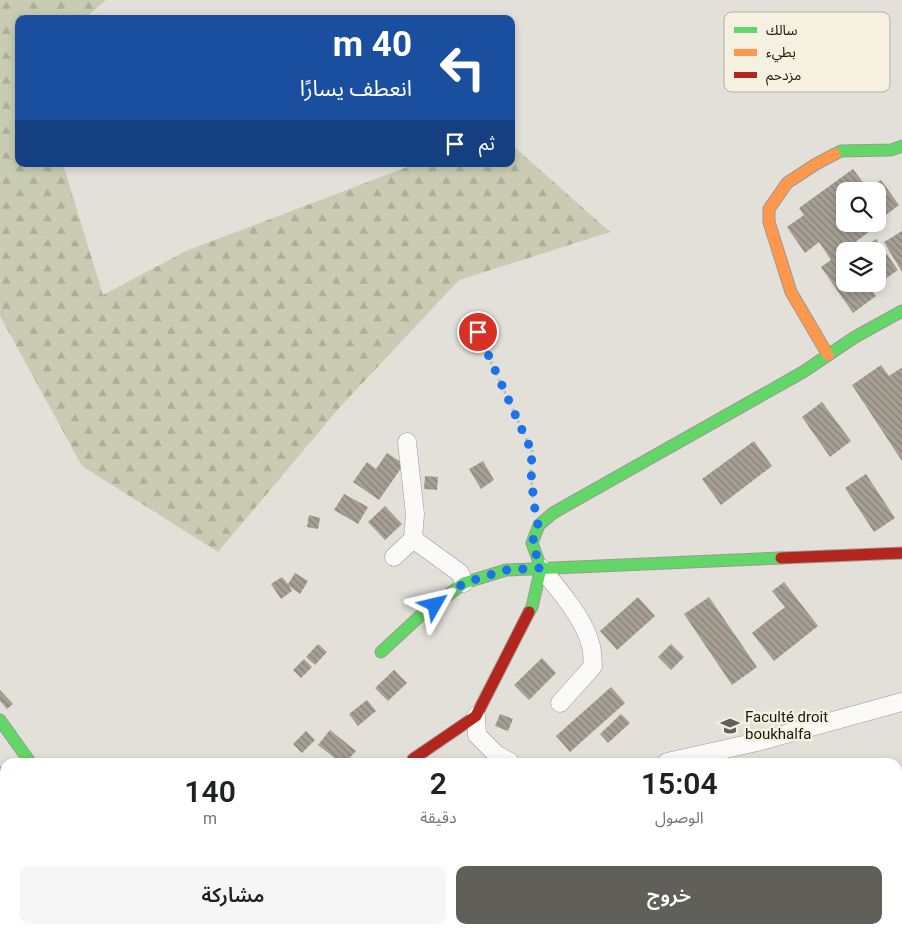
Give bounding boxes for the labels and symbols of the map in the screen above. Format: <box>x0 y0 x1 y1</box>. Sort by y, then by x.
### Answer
legend <box>724 12 890 92</box>
text: سالك <box>766 22 798 38</box>
text: بطيء <box>766 44 796 63</box>
text: مزدحم <box>766 67 801 86</box>
pin <box>457 311 499 353</box>
position arrow <box>408 578 460 630</box>
place label: Faculté droit boukhalfa <box>745 708 828 743</box>
school or university icon: Faculté droit boukhalfa <box>719 715 741 737</box>

